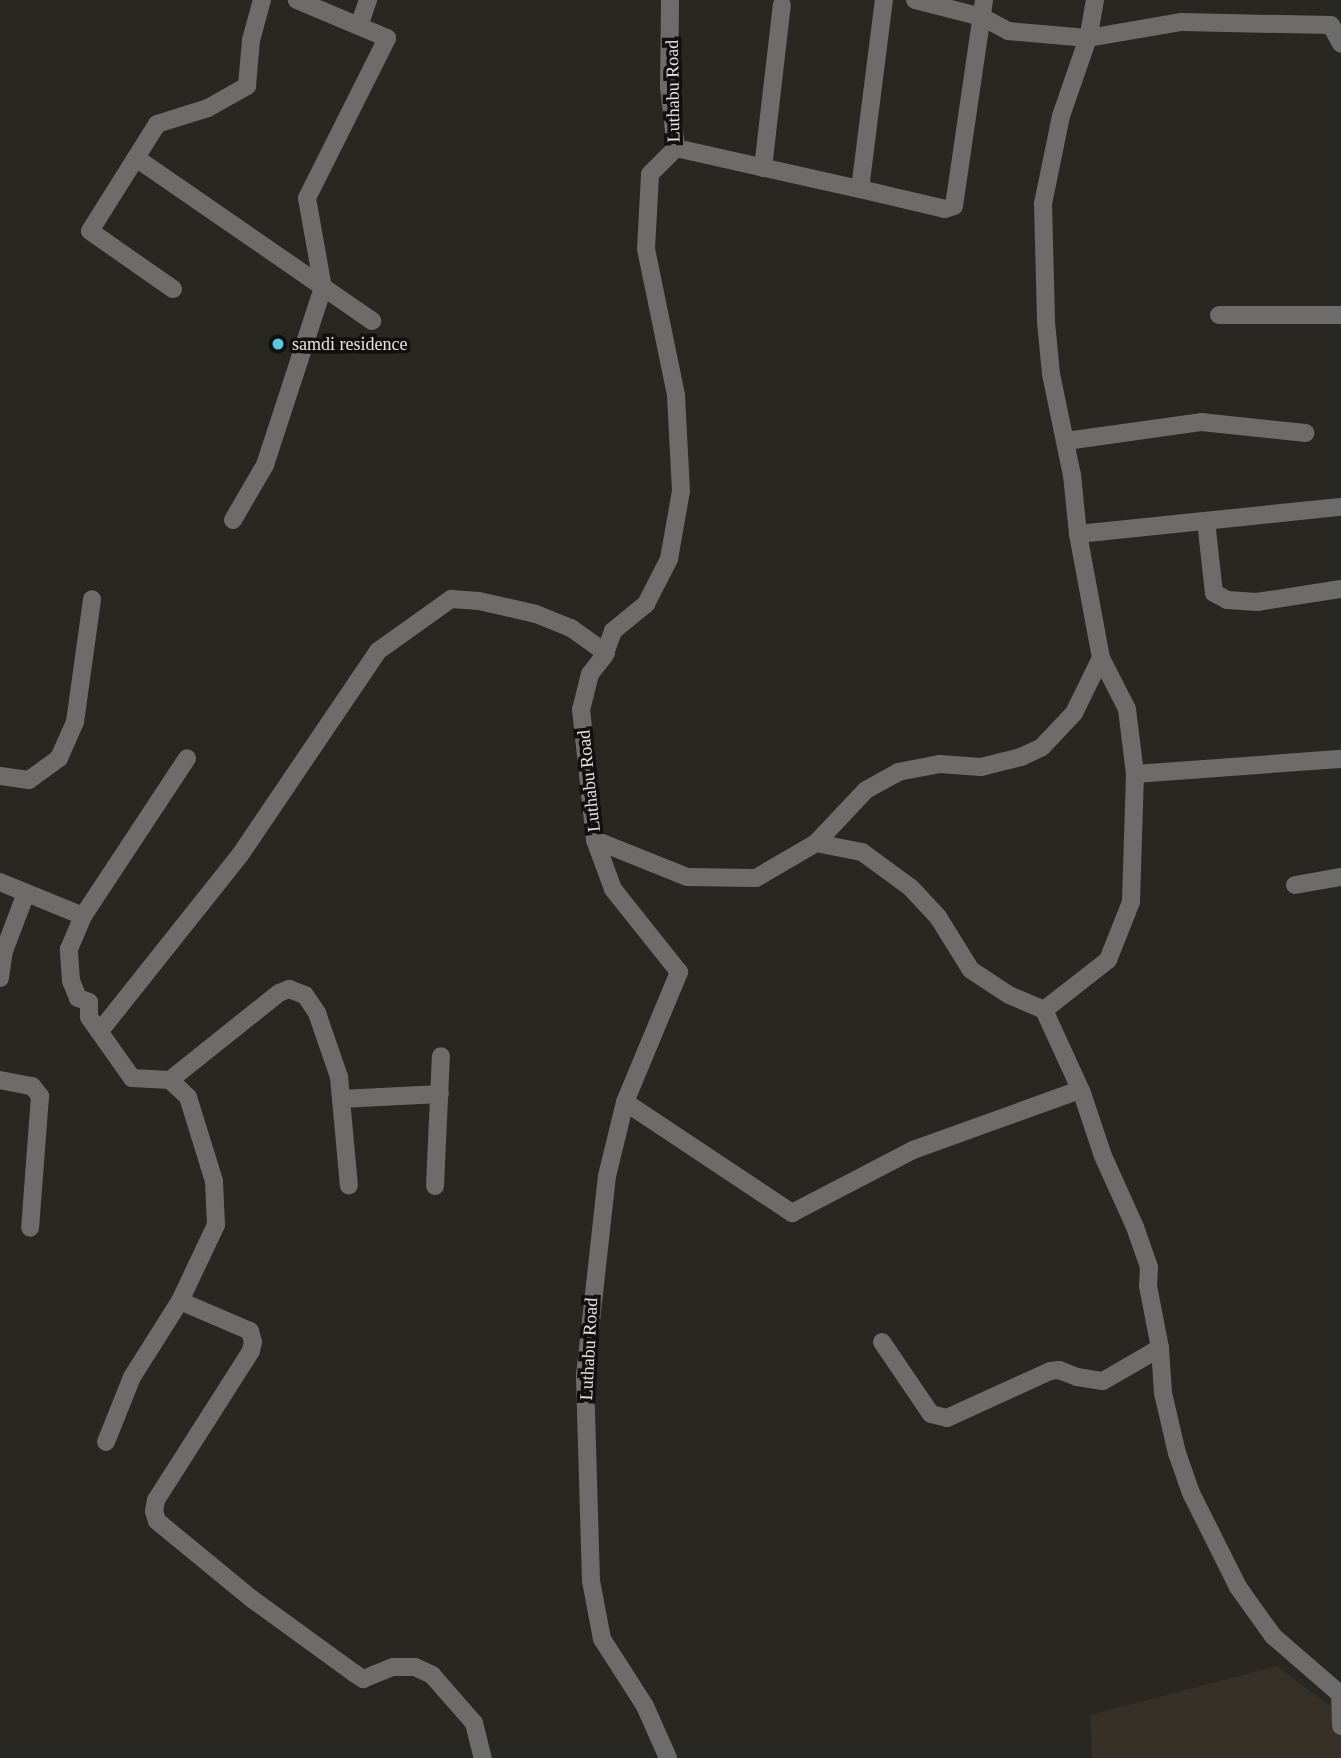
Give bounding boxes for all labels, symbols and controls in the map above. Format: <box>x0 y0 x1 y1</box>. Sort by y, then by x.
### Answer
street label: Luthabu Road <box>661 40 685 142</box>
place label: samdi residence <box>292 333 407 355</box>
marker: samdi residence <box>270 336 286 352</box>
street label: Luthabu Road <box>573 729 605 833</box>
street label: Luthabu Road <box>576 1297 602 1401</box>

